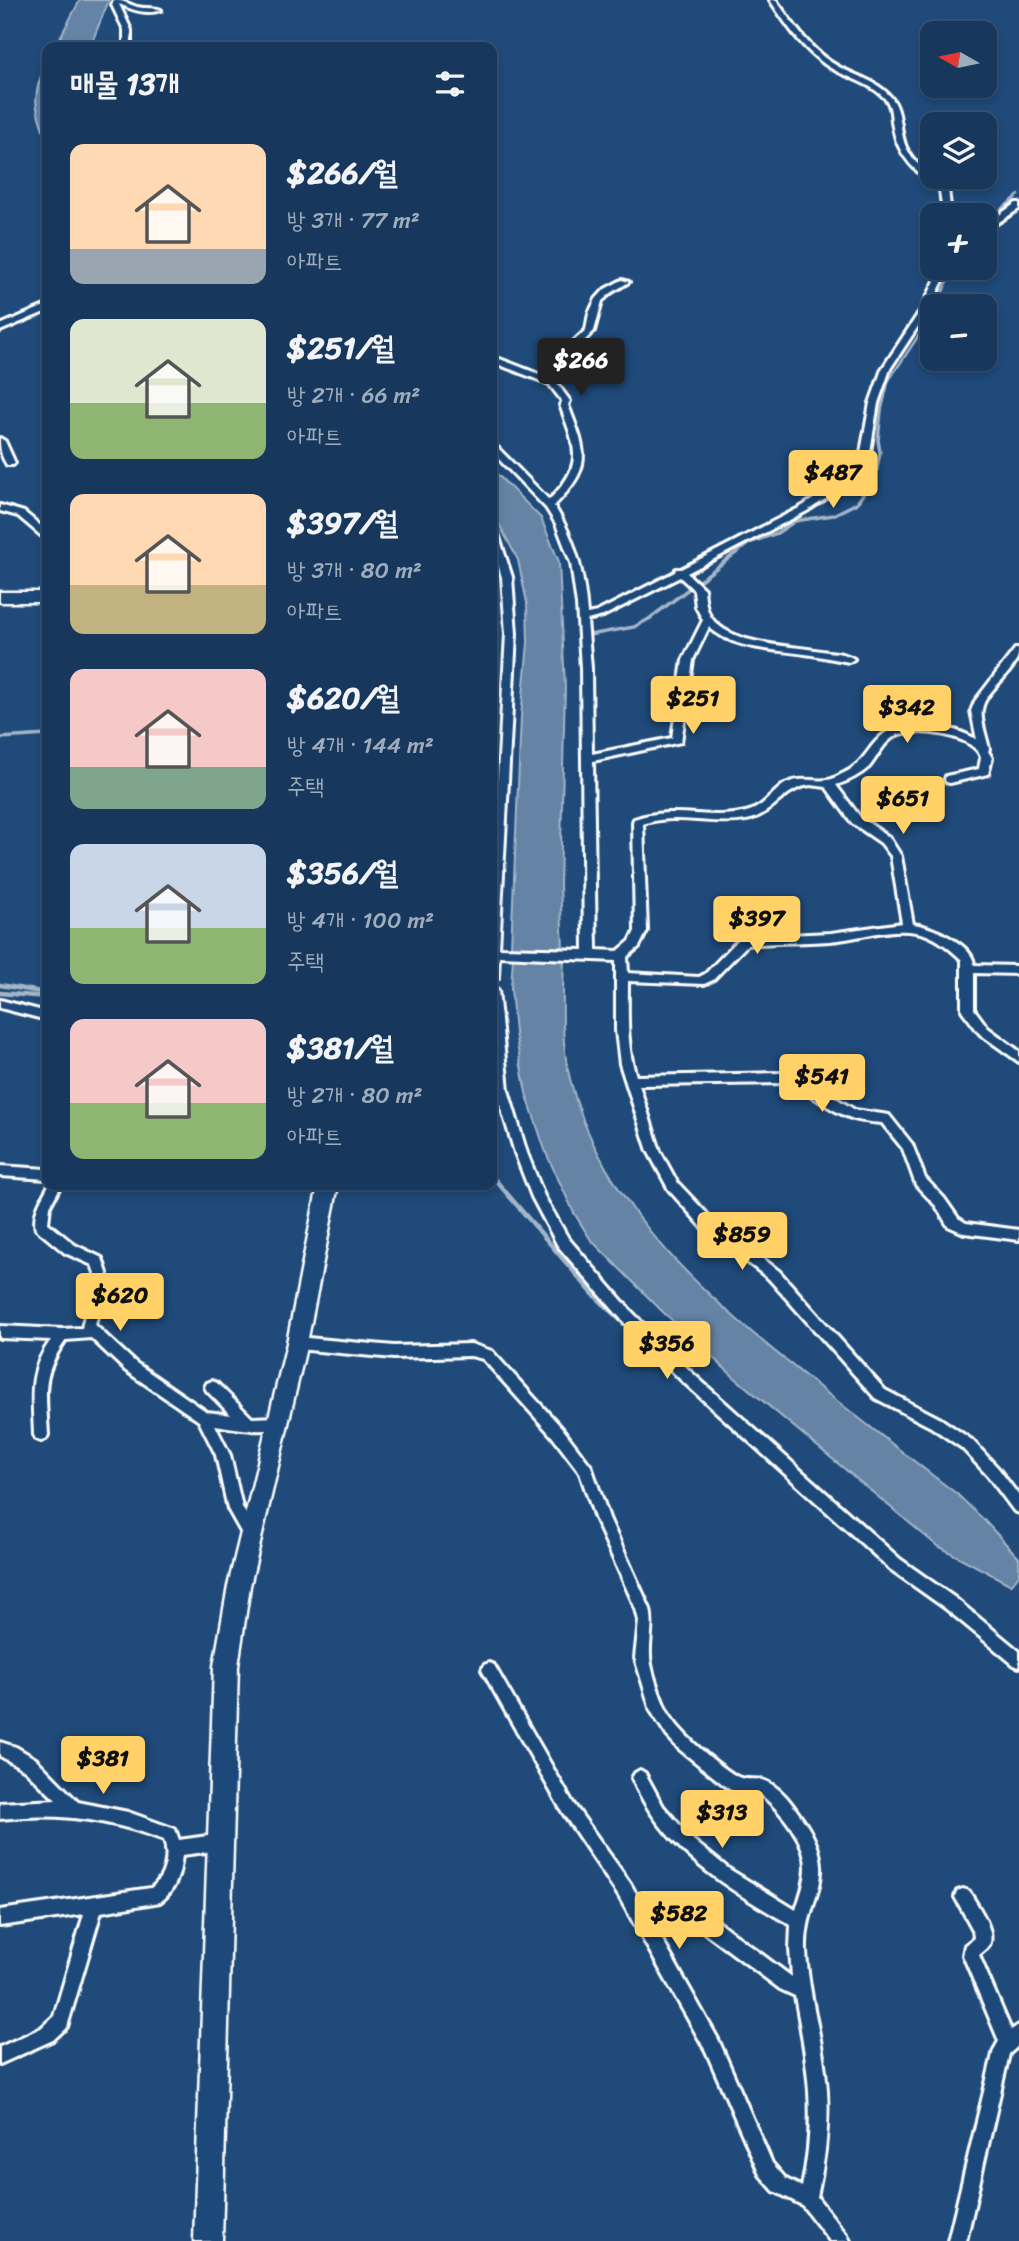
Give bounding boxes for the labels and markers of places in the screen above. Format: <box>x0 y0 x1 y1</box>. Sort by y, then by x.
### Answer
pin: $266 <box>540 338 622 398</box>
pin: $487 <box>792 450 874 510</box>
pin: $251 <box>652 676 734 736</box>
pin: $342 <box>866 686 948 745</box>
pin: $651 <box>862 776 944 836</box>
pin: $397 <box>716 897 798 956</box>
pin: $541 <box>781 1054 863 1114</box>
pin: $859 <box>701 1212 783 1272</box>
pin: $620 <box>79 1274 161 1333</box>
pin: $356 <box>626 1322 708 1381</box>
pin: $381 <box>62 1736 144 1796</box>
pin: $313 <box>681 1790 763 1850</box>
pin: $582 <box>638 1892 720 1951</box>

